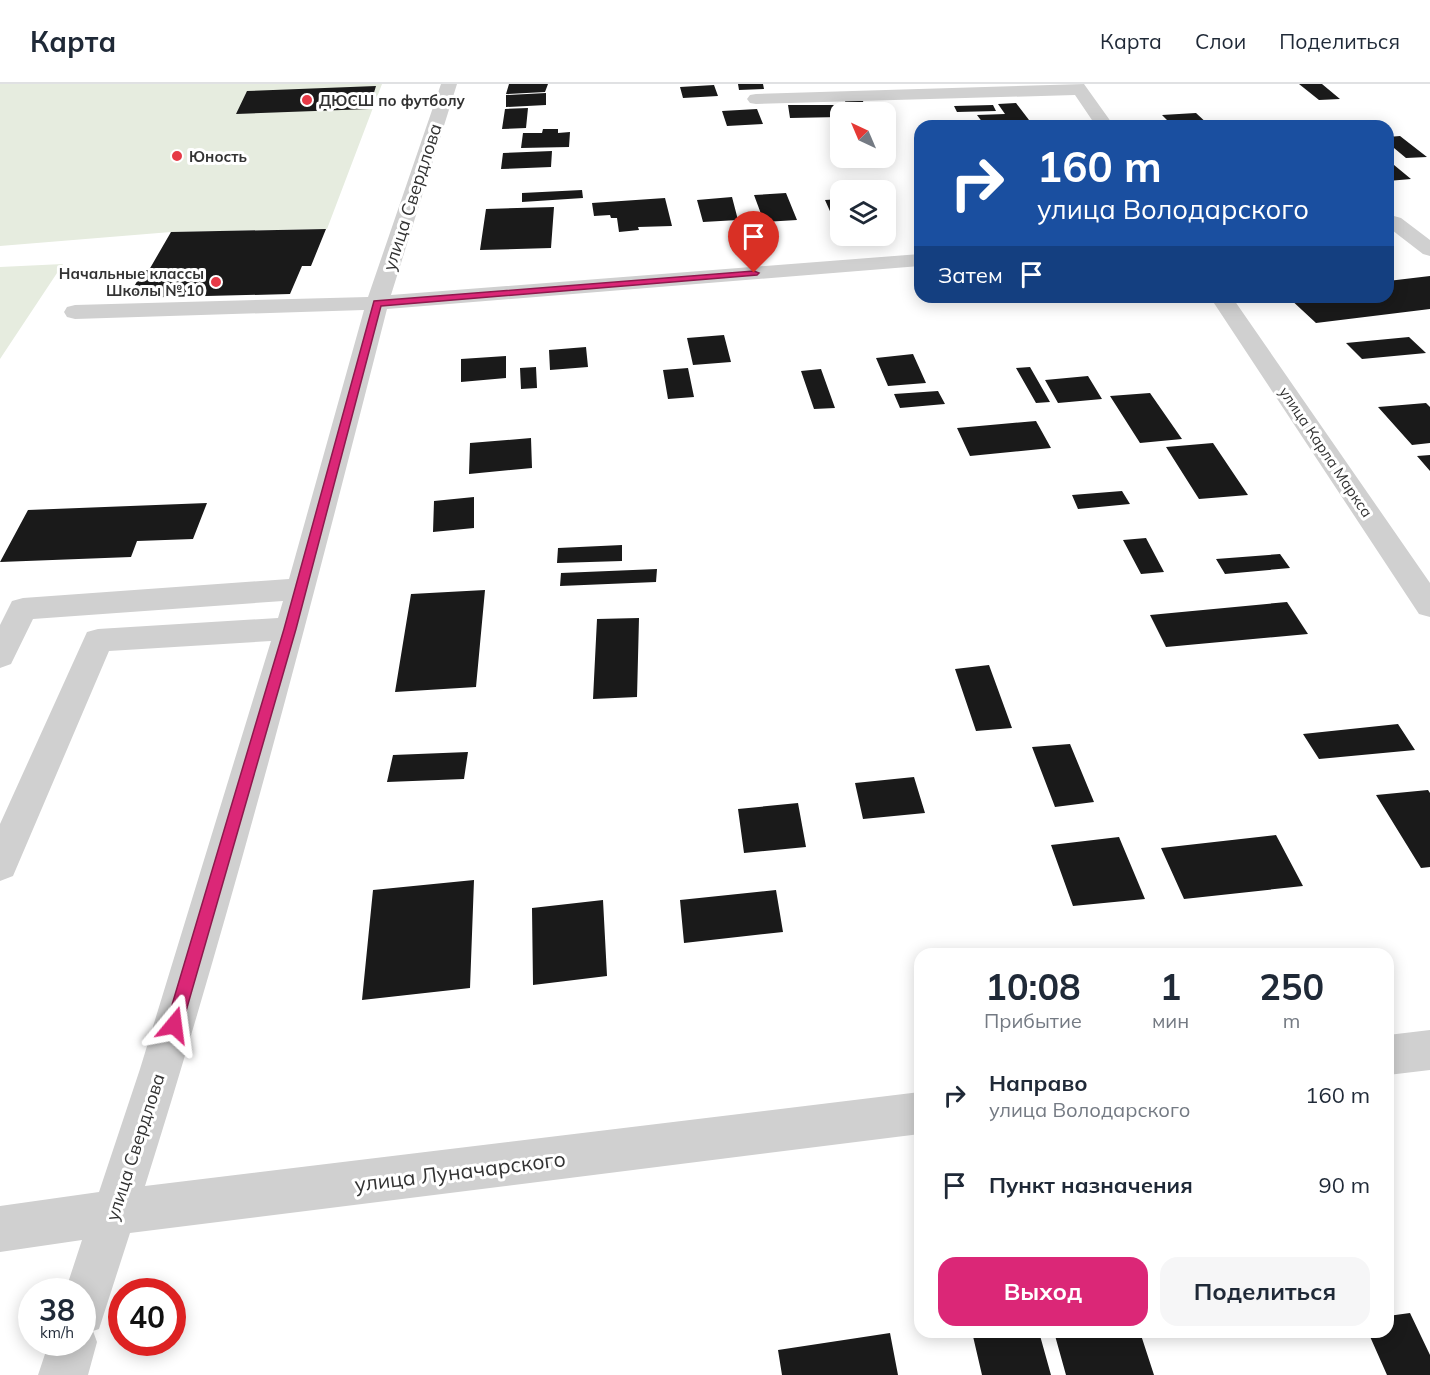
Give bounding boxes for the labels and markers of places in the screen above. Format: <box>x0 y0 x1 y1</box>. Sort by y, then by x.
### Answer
place label: ДЮСШ по футболу <box>319 91 466 110</box>
marker: ДЮСШ по футболу <box>300 93 314 107</box>
place label: Юность <box>189 147 247 166</box>
marker: Юность <box>170 149 184 163</box>
pin <box>728 211 779 273</box>
place label: Начальные классы Школы № 10 <box>59 264 204 300</box>
marker: Начальные классы Школы № 10 <box>209 275 223 289</box>

